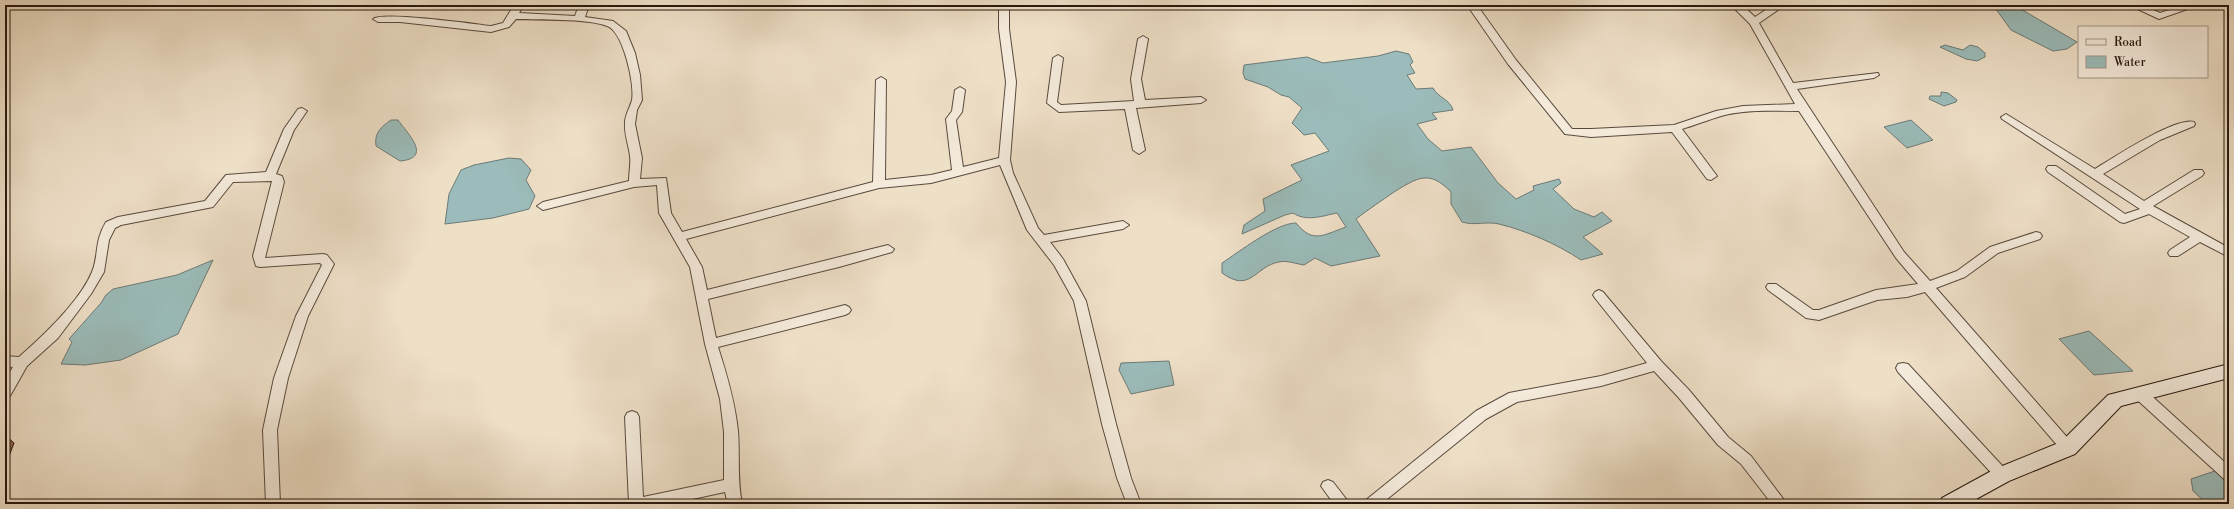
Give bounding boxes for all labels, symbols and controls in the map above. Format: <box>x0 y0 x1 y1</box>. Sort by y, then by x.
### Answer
legend <box>2078 26 2208 78</box>
text: Road <box>2114 35 2142 50</box>
text: Water <box>2113 55 2146 70</box>

